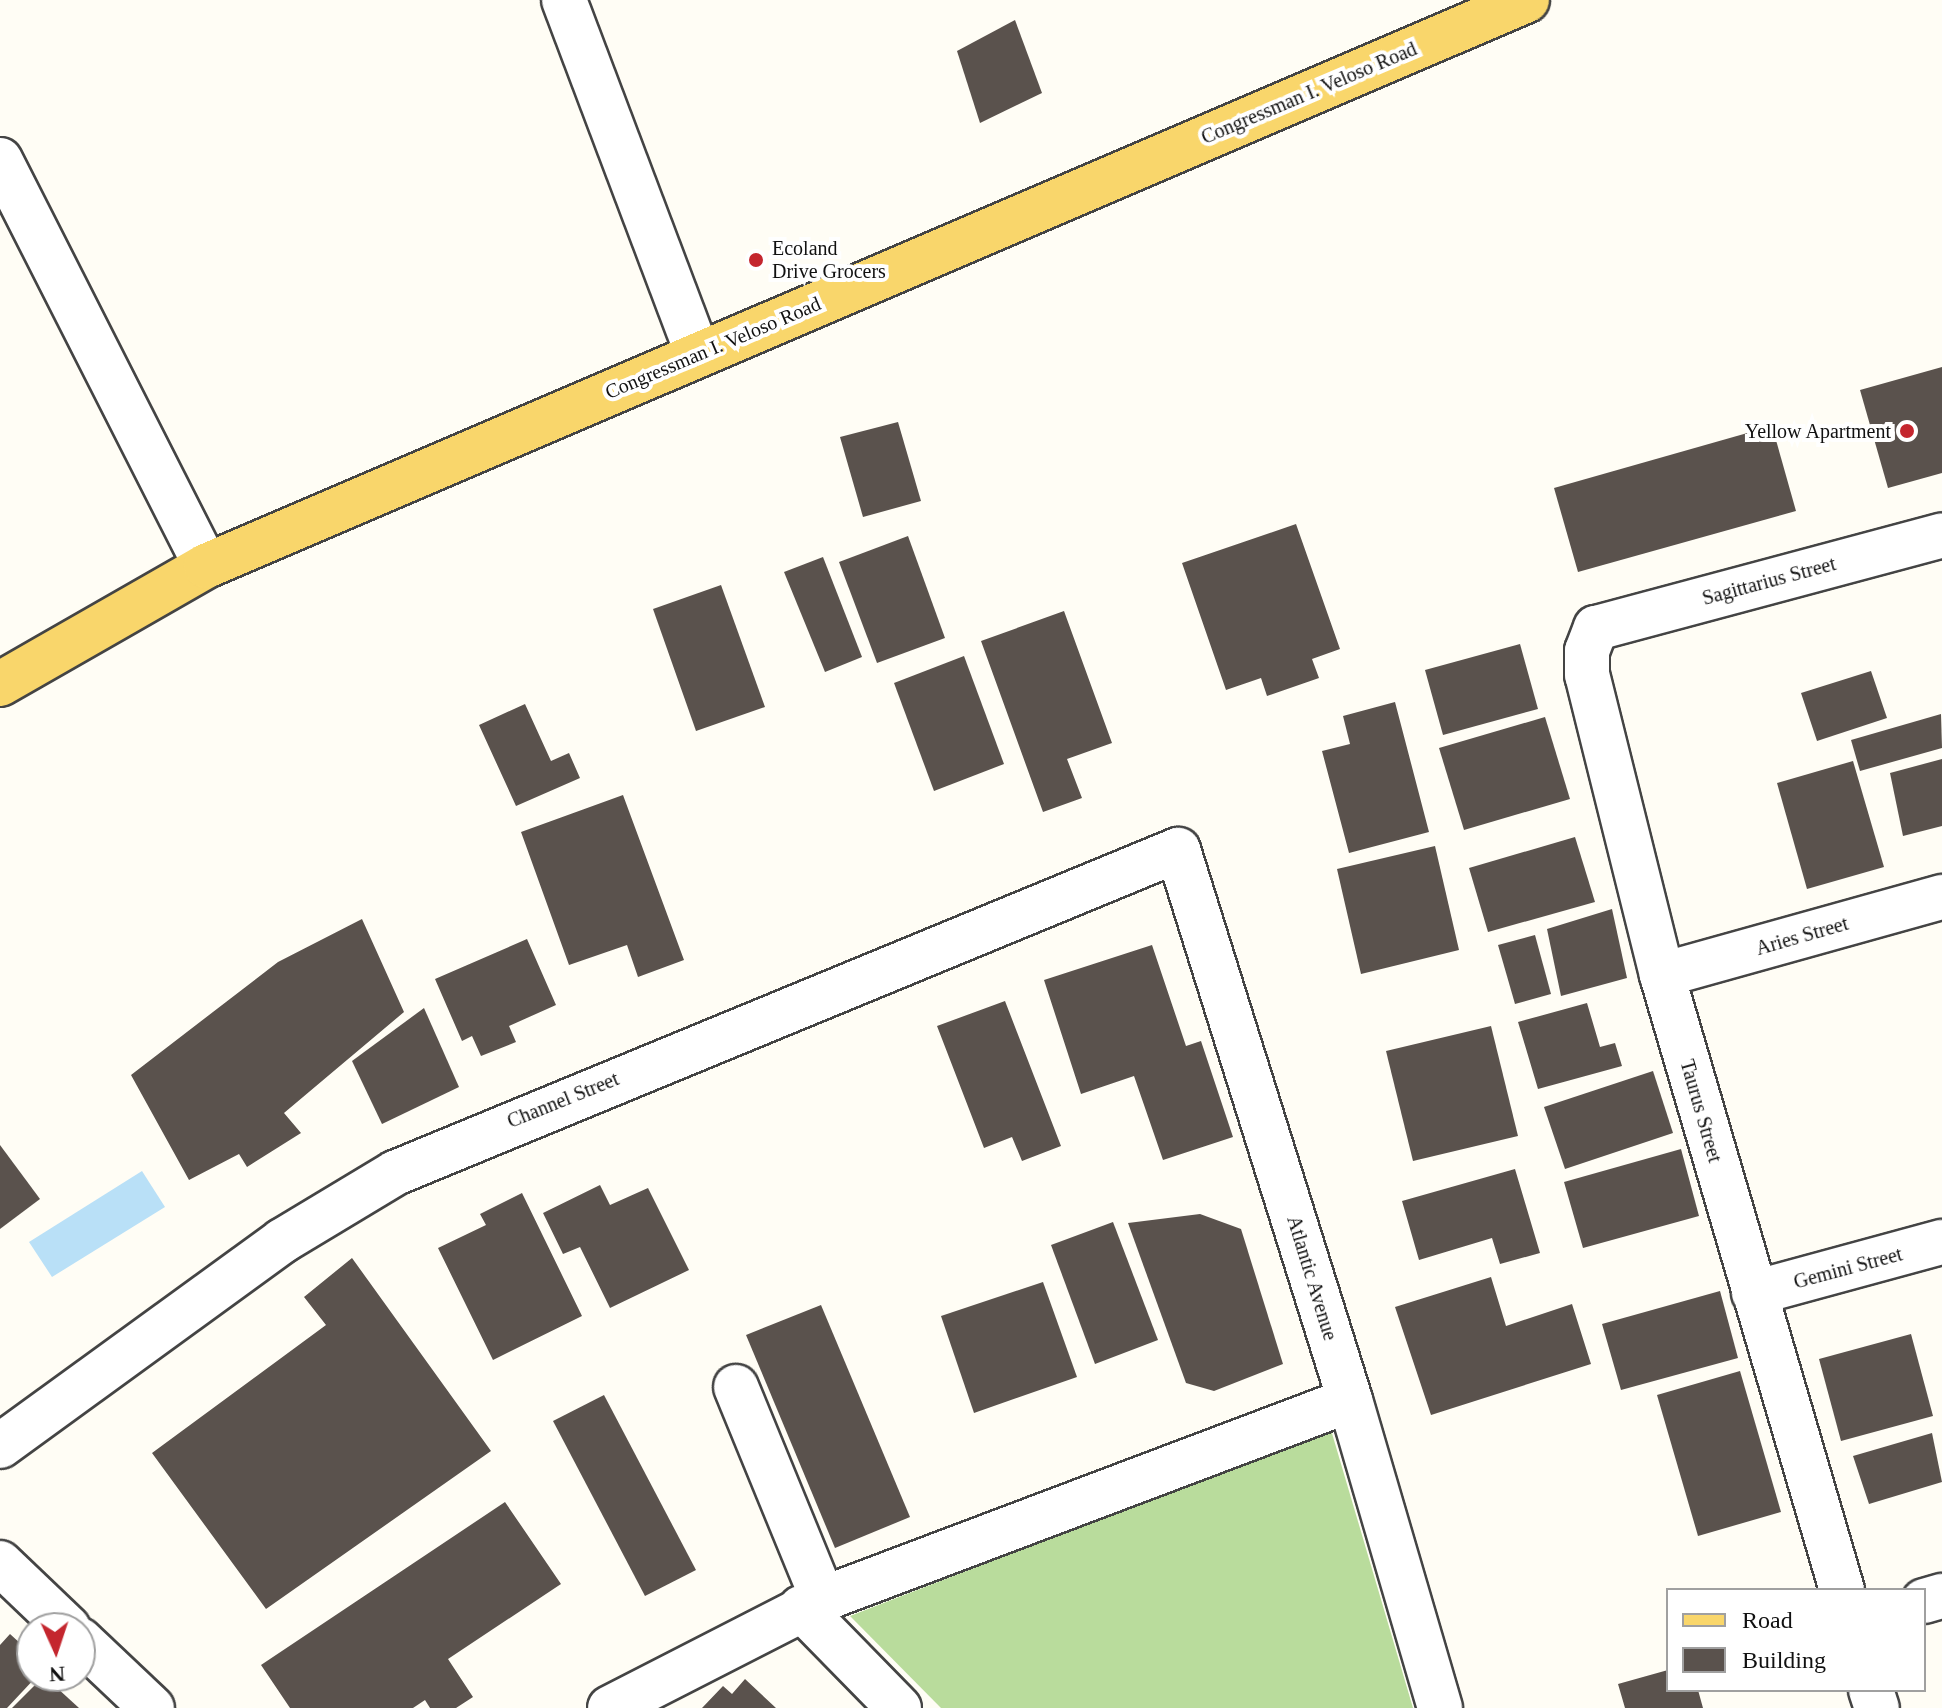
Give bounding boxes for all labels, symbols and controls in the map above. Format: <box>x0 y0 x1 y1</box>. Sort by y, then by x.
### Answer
street label: Congressman I. Veloso Road <box>1197 37 1421 149</box>
place label: Ecoland Drive Grocers <box>772 236 886 283</box>
marker: Ecoland Drive Grocers <box>747 251 765 269</box>
street label: Congressman I. Veloso Road <box>601 292 825 404</box>
place label: Yellow Apartment <box>1744 419 1891 443</box>
marker: Yellow Apartment <box>1898 422 1916 440</box>
street label: Sagittarius Street <box>1700 552 1838 610</box>
street label: Aries Street <box>1753 911 1851 961</box>
street label: Taurus Street <box>1675 1057 1727 1165</box>
street label: Channel Street <box>504 1067 622 1133</box>
street label: Atlantic Avenue <box>1282 1212 1342 1344</box>
street label: Gemini Street <box>1791 1242 1905 1294</box>
legend <box>1666 1588 1926 1692</box>
text: Road <box>1742 1607 1793 1633</box>
north arrow <box>16 1612 96 1692</box>
text: Building <box>1742 1647 1826 1673</box>
text: N <box>49 1662 66 1687</box>

